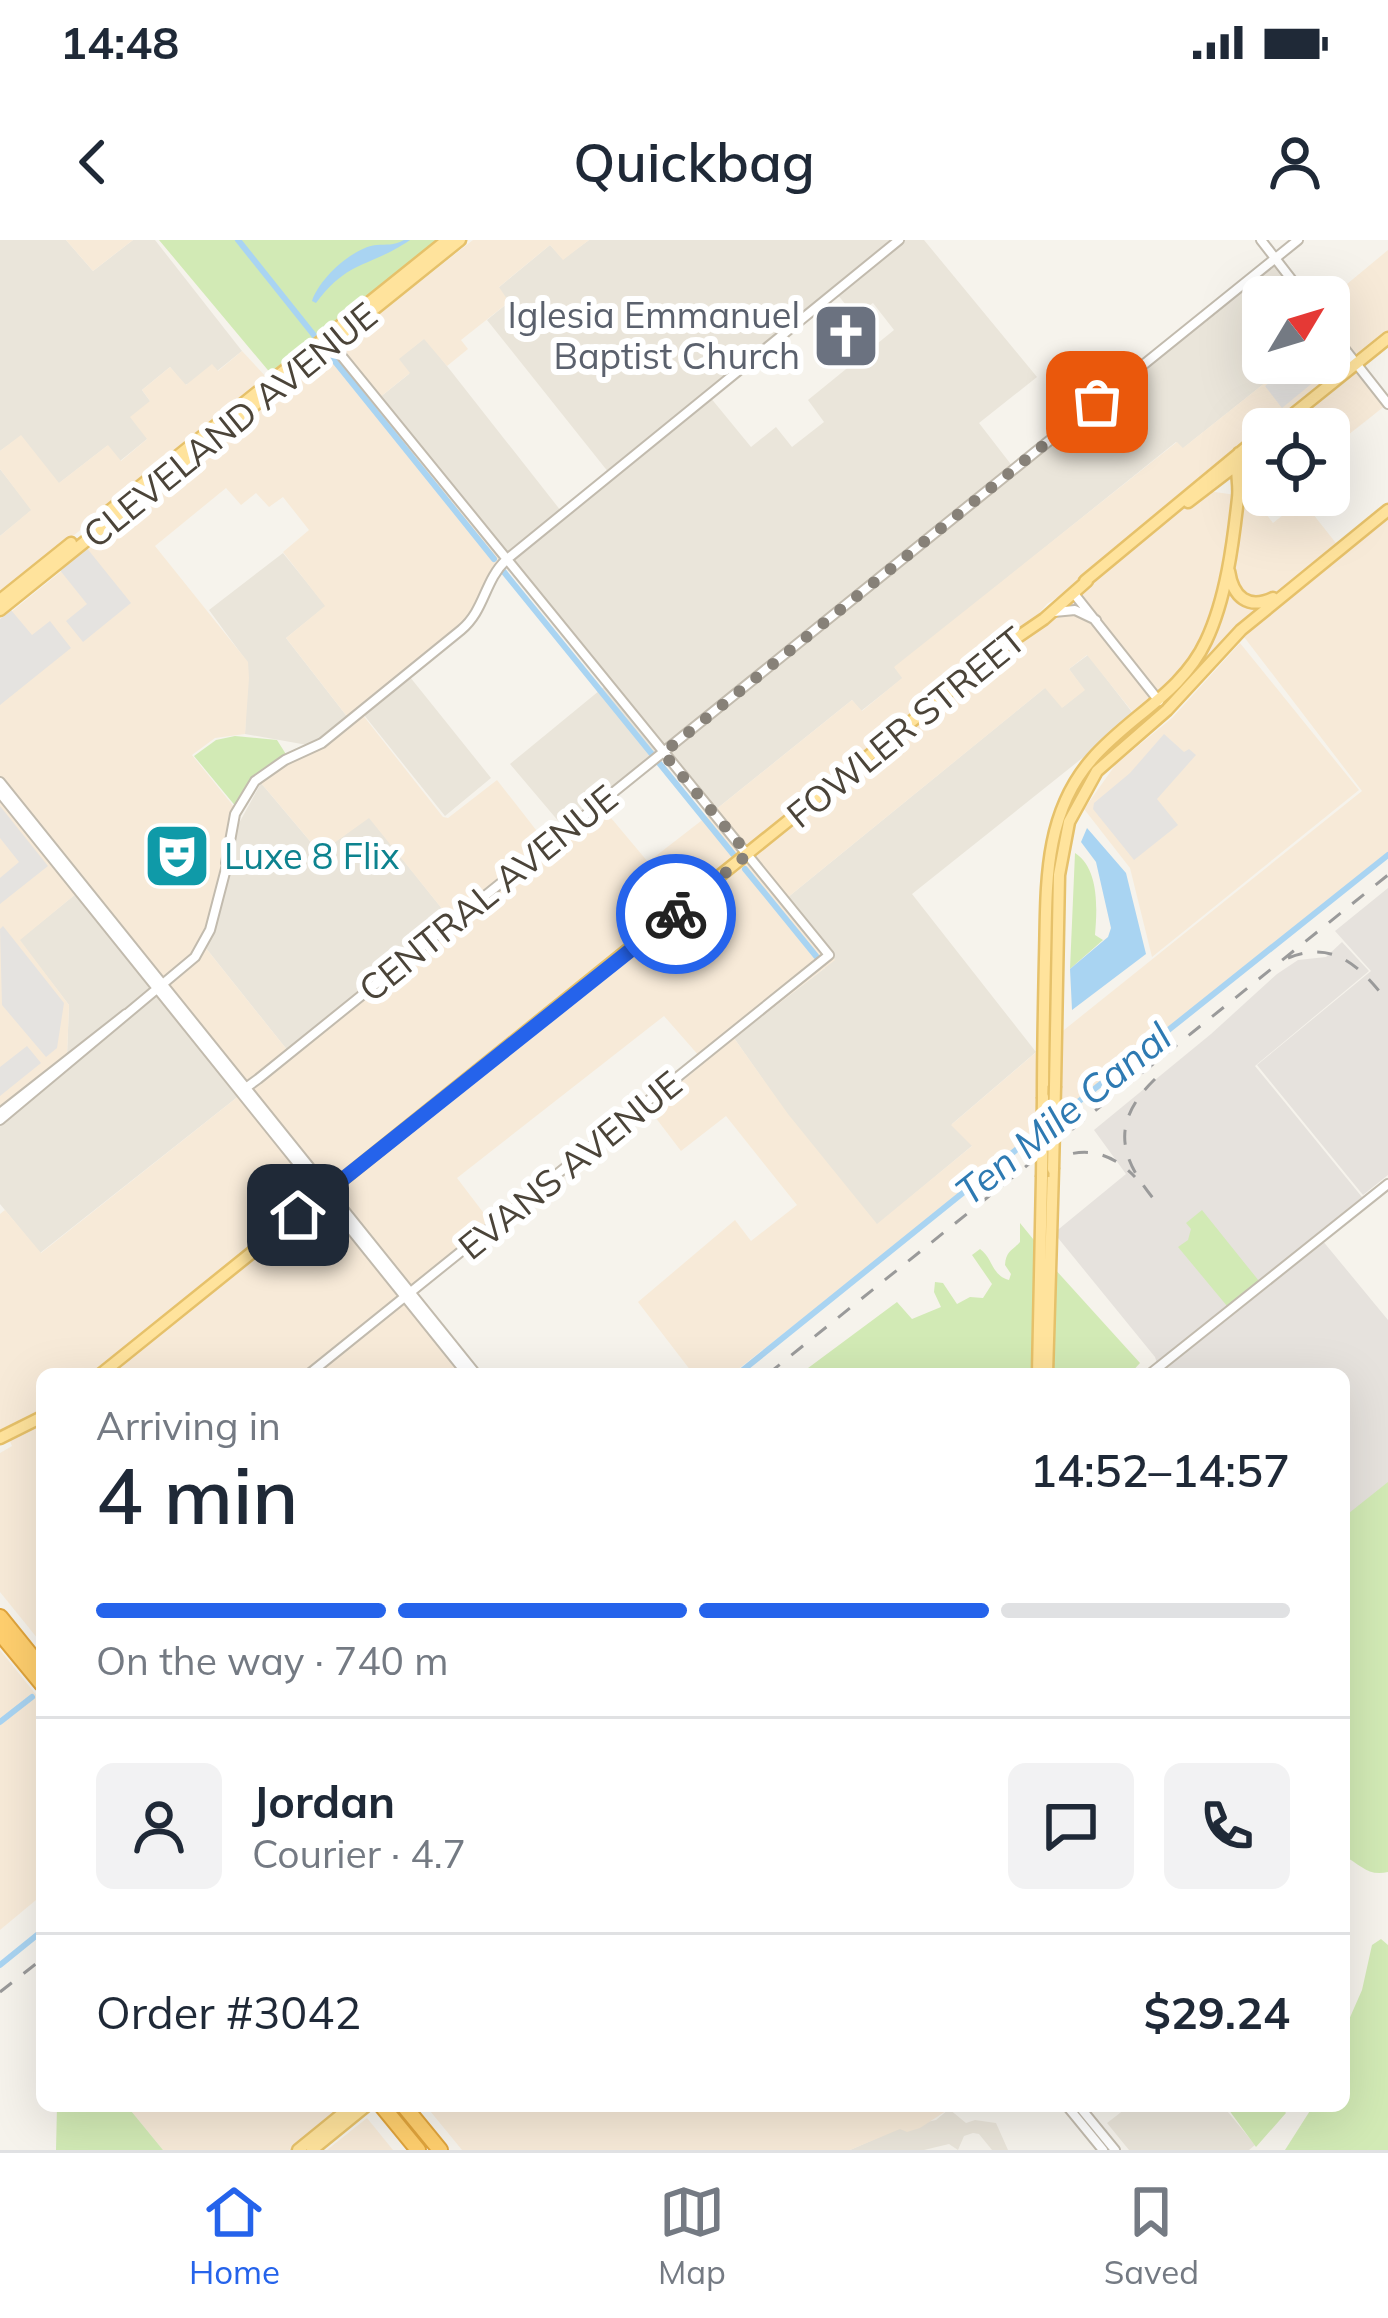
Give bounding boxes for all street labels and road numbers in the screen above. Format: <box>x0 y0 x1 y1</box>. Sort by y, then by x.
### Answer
street label: CLEVELAND AVENUE <box>74 292 386 557</box>
street label: FOWLER STREET <box>777 616 1034 837</box>
street label: CENTRAL AVENUE <box>349 775 626 1011</box>
street label: EVANS AVENUE <box>449 1061 690 1268</box>

